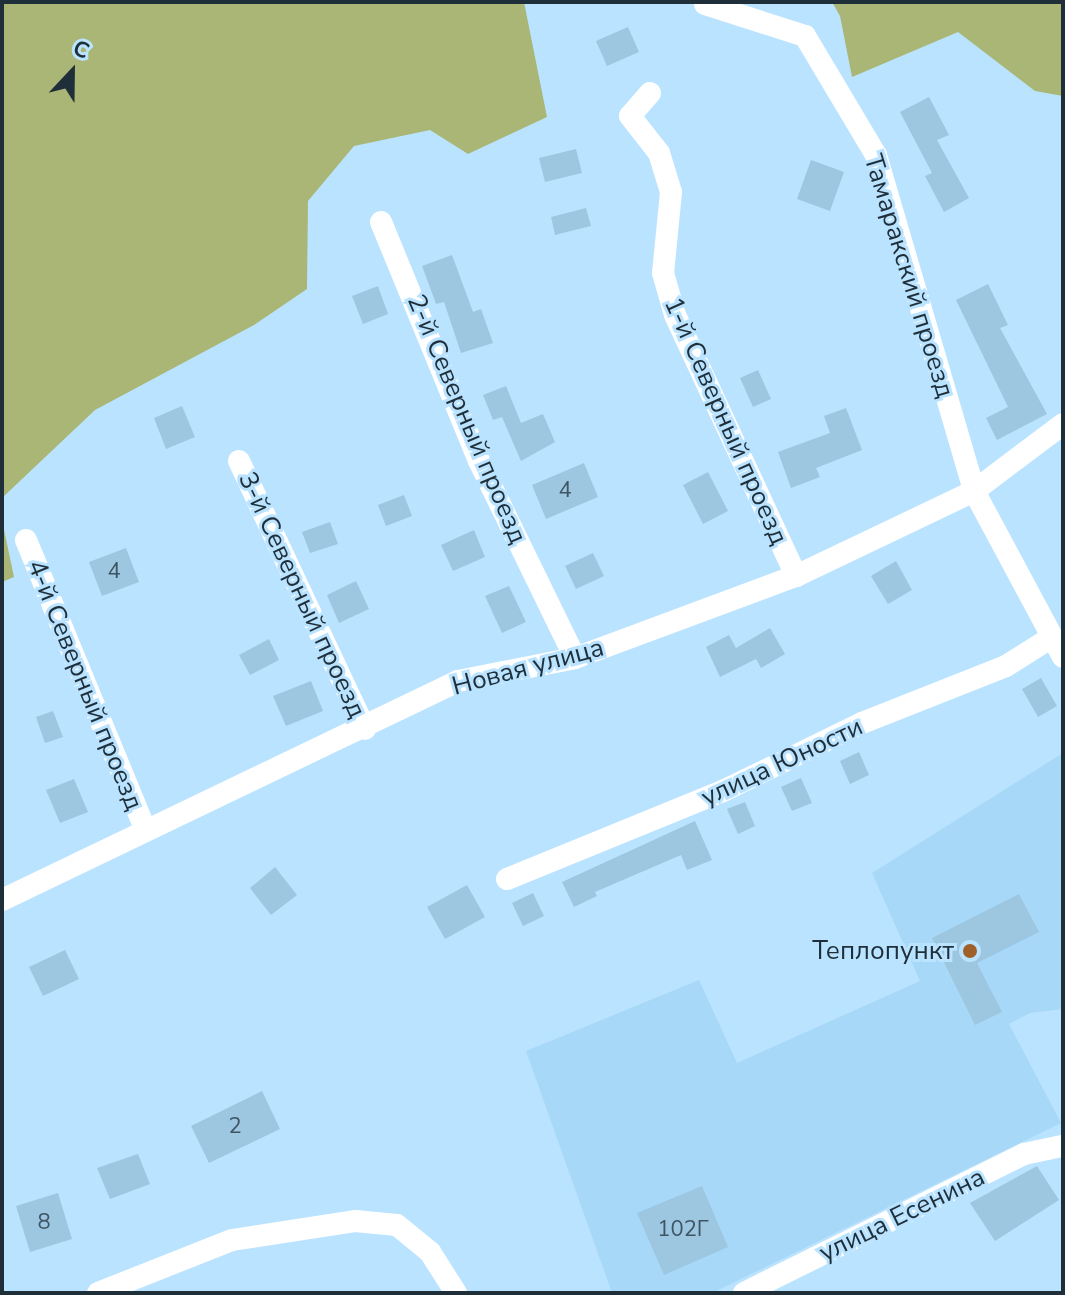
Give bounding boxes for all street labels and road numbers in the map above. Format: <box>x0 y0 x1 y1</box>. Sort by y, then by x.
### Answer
street label: Тамаракский проезд <box>857 150 961 402</box>
street label: 2-й Северный проезд <box>400 290 534 548</box>
street label: 1-й Северный проезд <box>657 292 795 550</box>
street label: 3-й Северный проезд <box>231 467 373 723</box>
street label: 4-й Северный проезд <box>20 555 150 815</box>
street label: Новая улица <box>449 632 607 702</box>
street label: улица Юности <box>696 711 868 813</box>
street label: улица Есенина <box>814 1161 990 1269</box>

